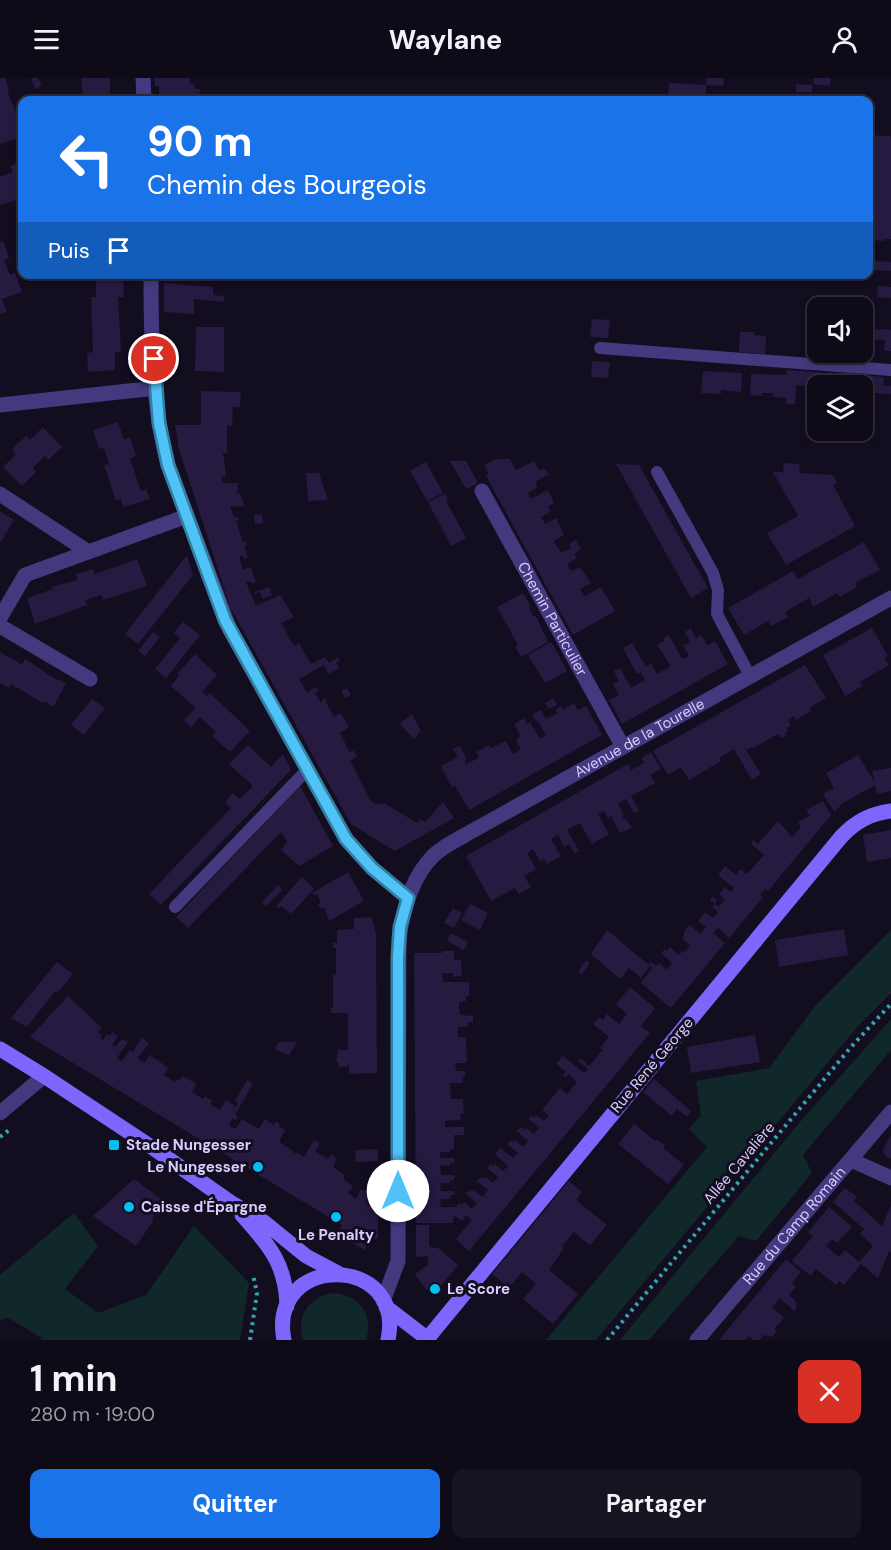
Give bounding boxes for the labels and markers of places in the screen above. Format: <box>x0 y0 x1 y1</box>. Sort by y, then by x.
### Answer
pin <box>128 333 179 384</box>
place label: Stade Nungesser <box>126 1135 251 1155</box>
marker: Stade Nungesser <box>107 1138 121 1152</box>
place label: Le Nungesser <box>147 1157 246 1177</box>
marker: Le Nungesser <box>251 1160 265 1174</box>
place label: Caisse d'Épargne <box>141 1197 267 1217</box>
marker: Caisse d'Épargne <box>122 1200 136 1214</box>
marker: Le Penalty <box>329 1210 343 1224</box>
place label: Le Penalty <box>298 1225 374 1245</box>
place label: Le Score <box>447 1279 510 1299</box>
marker: Le Score <box>428 1282 442 1296</box>

